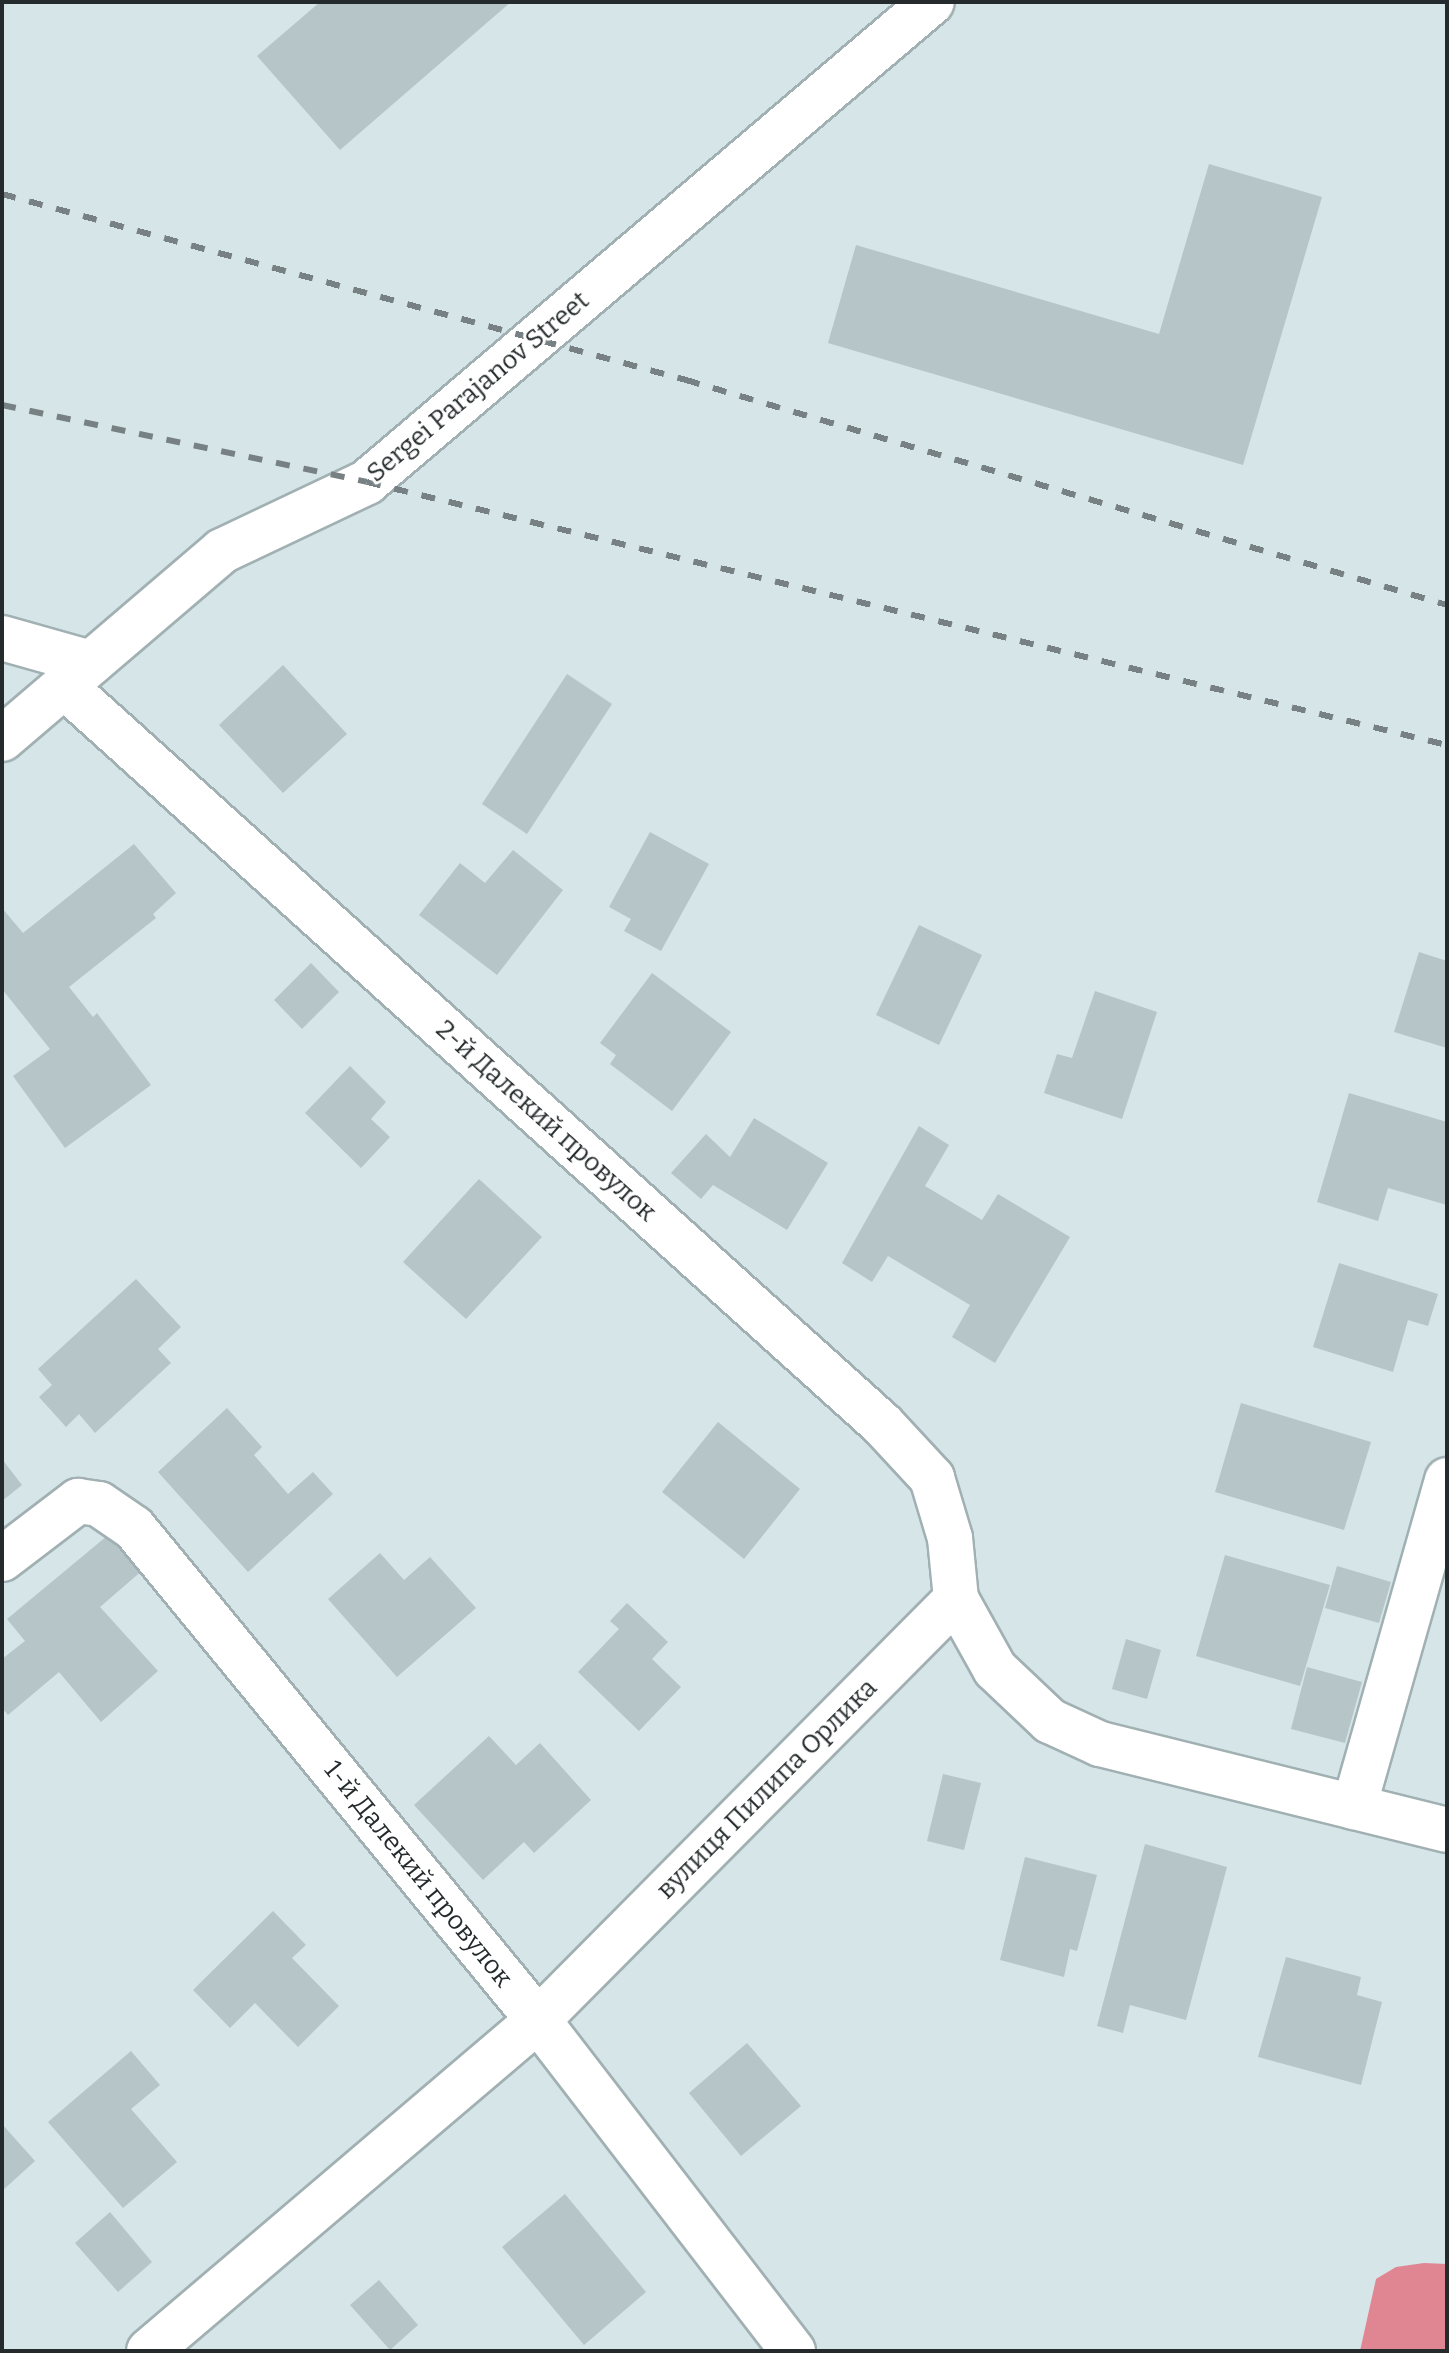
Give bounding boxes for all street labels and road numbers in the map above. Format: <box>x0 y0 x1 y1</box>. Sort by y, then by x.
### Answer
street label: Sergei Parajanov Street <box>361 285 595 489</box>
street label: 2-й Далекий провулок <box>430 1014 662 1228</box>
street label: вулиця Пилипа Орлика <box>650 1672 884 1906</box>
street label: 1-й Далекий провулок <box>317 1755 519 1993</box>

